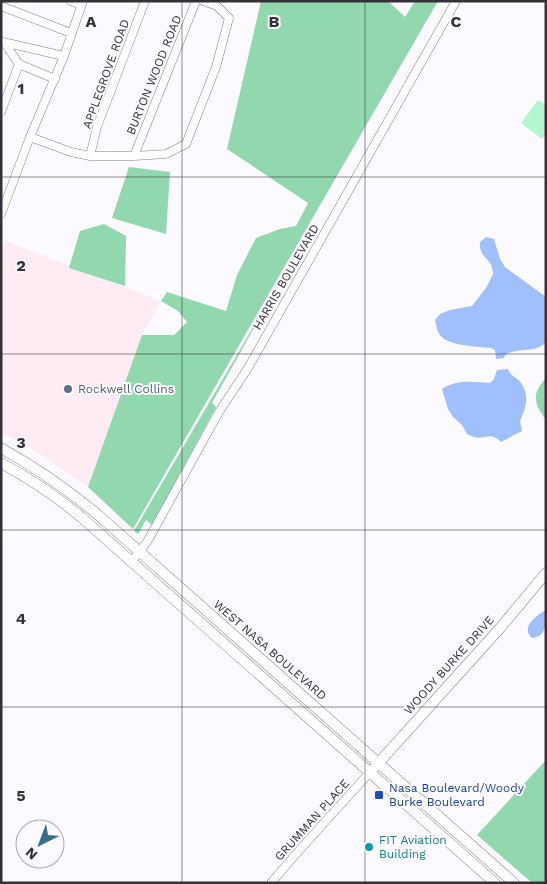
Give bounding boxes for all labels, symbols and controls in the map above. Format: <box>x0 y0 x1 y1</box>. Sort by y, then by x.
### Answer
text: B <box>269 12 280 31</box>
text: C <box>451 12 462 31</box>
street label: BURTON WOOD ROAD <box>124 13 184 137</box>
street label: APPLEGROVE ROAD <box>80 17 132 131</box>
text: 1 <box>18 79 24 98</box>
street label: HARRIS BOULEVARD <box>250 222 322 332</box>
text: 2 <box>16 256 26 275</box>
place label: Rockwell Collins <box>78 382 174 396</box>
marker: Rockwell Collins <box>62 383 74 395</box>
text: 3 <box>16 433 26 452</box>
street label: WEST NASA BOULEVARD <box>211 597 329 703</box>
text: 4 <box>16 609 26 628</box>
street label: WOODY BURKE DRIVE <box>401 613 497 717</box>
street label: GRUMMAN PLACE <box>272 776 352 864</box>
place label: Nasa Boulevard/Woody Burke Boulevard <box>389 781 525 809</box>
text: 5 <box>16 786 26 805</box>
marker: Nasa Boulevard/Woody Burke Boulevard <box>373 789 385 801</box>
north arrow <box>15 819 65 869</box>
place label: FIT Aviation Building <box>379 833 447 861</box>
marker: FIT Aviation Building <box>363 841 375 853</box>
text: N <box>22 844 41 863</box>

